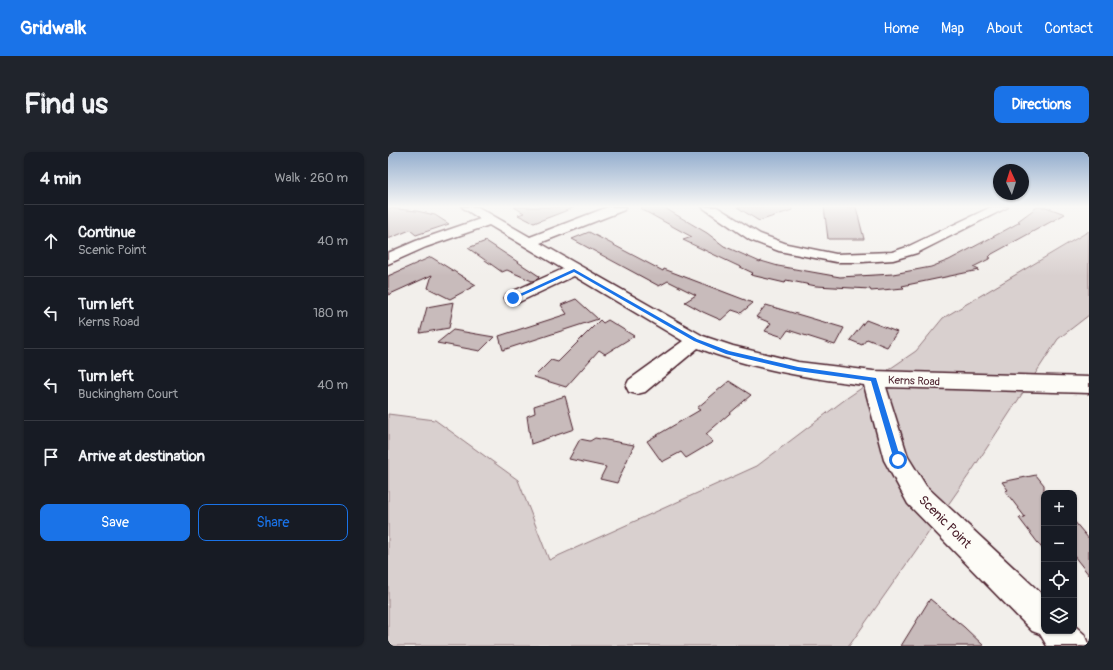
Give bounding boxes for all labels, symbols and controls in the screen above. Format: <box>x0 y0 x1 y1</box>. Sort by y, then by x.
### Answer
text: Gridwalk <box>20 16 86 40</box>
text: Home <box>884 20 919 37</box>
text: Map <box>941 20 964 37</box>
text: About <box>986 20 1022 37</box>
text: Contact <box>1044 20 1093 37</box>
button: Directions <box>994 86 1089 123</box>
text: Find us <box>24 87 108 122</box>
north arrow <box>993 164 1029 200</box>
text: 4 min <box>40 168 81 189</box>
text: Walk · 260 m <box>274 170 348 186</box>
text: Continue <box>78 223 136 242</box>
icon: ahead <box>40 230 62 252</box>
text: 40 m <box>317 233 348 249</box>
text: Scenic Point <box>78 242 146 258</box>
route end <box>504 289 522 307</box>
text: Turn left <box>78 295 134 314</box>
icon: left <box>40 302 62 324</box>
text: 180 m <box>313 305 348 321</box>
text: Kerns Road <box>78 314 140 330</box>
text: Turn left <box>78 367 134 386</box>
icon: left <box>40 374 62 396</box>
street label: Kerns Road <box>888 374 940 388</box>
text: 40 m <box>317 377 348 393</box>
text: Buckingham Court <box>78 386 178 402</box>
icon: arrive <box>40 446 62 468</box>
text: Arrive at destination <box>78 447 205 466</box>
route start <box>889 451 907 469</box>
map controls <box>1041 490 1077 634</box>
button: + <box>1041 490 1077 526</box>
street label: Scenic Point <box>915 492 975 552</box>
button: Save <box>40 504 190 541</box>
button: Share <box>198 504 348 541</box>
button: − <box>1041 526 1077 562</box>
button: locate <box>1041 562 1077 598</box>
button: layers <box>1041 598 1077 634</box>

